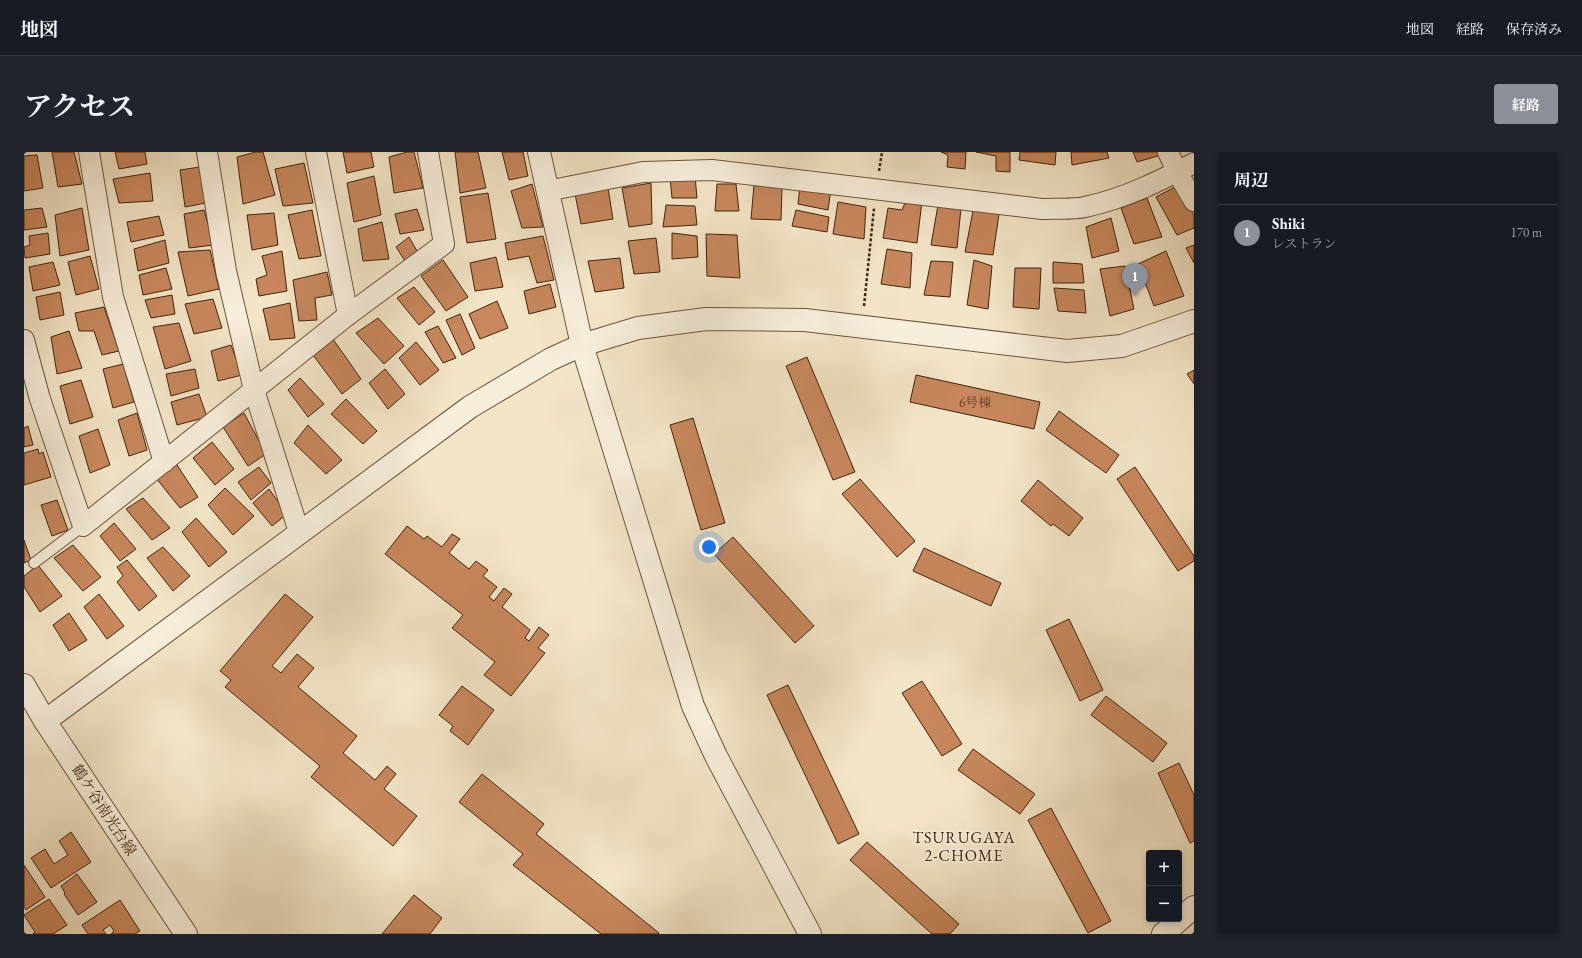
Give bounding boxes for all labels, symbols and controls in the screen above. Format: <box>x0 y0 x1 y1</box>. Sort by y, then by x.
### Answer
text: 地図 <box>20 17 58 42</box>
text: 地図 <box>1406 20 1434 38</box>
text: 経路 <box>1456 20 1484 38</box>
text: 保存済み <box>1506 20 1562 38</box>
button: 経路 <box>1494 84 1558 124</box>
text: アクセス <box>24 88 135 124</box>
text: 周辺 <box>1234 169 1268 191</box>
text: Shiki <box>1272 214 1305 233</box>
text: 1 <box>1244 224 1250 241</box>
text: 170 m <box>1511 224 1542 241</box>
text: レストラン <box>1272 235 1337 252</box>
pin: 1 <box>1122 263 1148 296</box>
house number: 6号棟 <box>959 394 991 411</box>
your location <box>699 537 719 557</box>
street label: 鶴ケ谷南光台線 <box>68 761 141 859</box>
district label: TSURUGAYA 2-CHOME <box>912 827 1016 866</box>
map controls <box>1146 850 1182 922</box>
button: + <box>1146 850 1182 886</box>
button: − <box>1146 886 1182 922</box>

